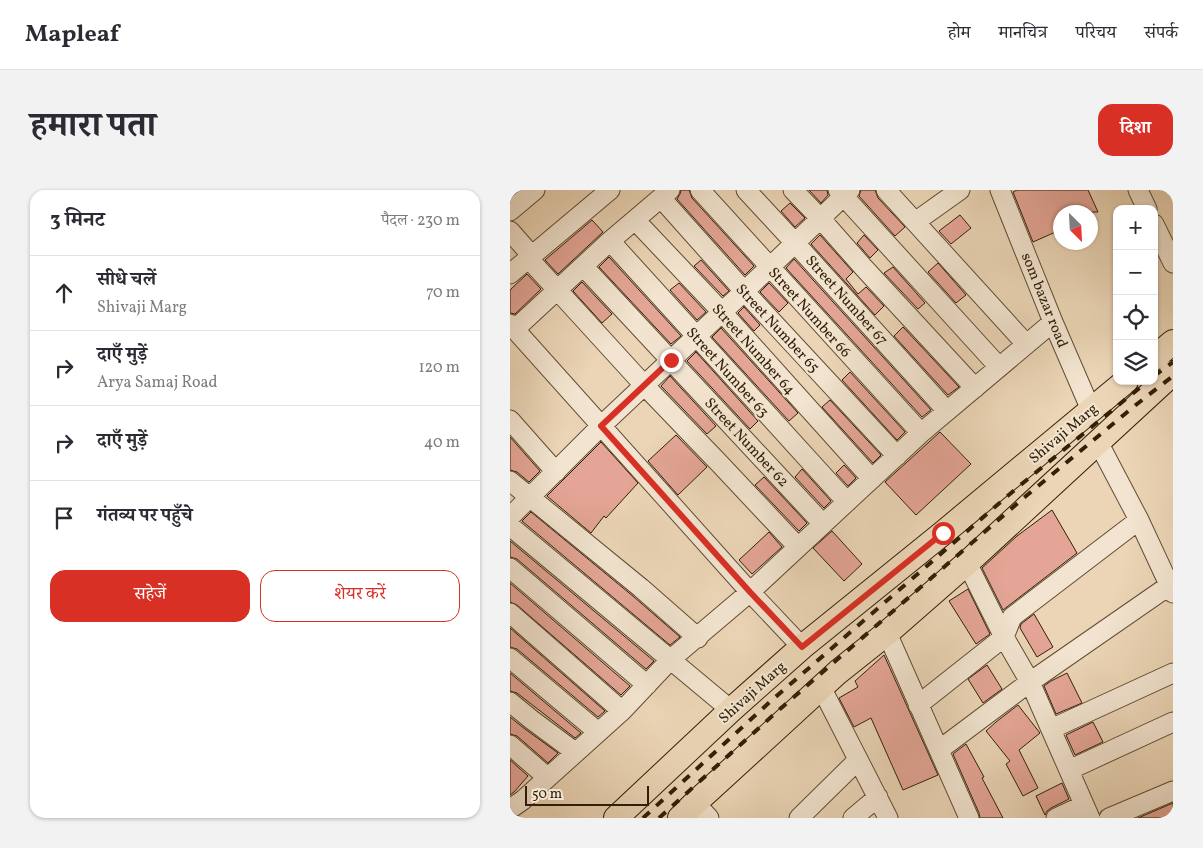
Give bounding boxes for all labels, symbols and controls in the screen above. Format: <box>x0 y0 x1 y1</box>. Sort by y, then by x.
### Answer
text: Mapleaf <box>25 18 119 52</box>
text: होम <box>948 21 971 46</box>
text: मानचित्र <box>999 21 1047 46</box>
text: परिचय <box>1075 21 1116 46</box>
text: संपर्क <box>1144 21 1178 46</box>
text: हमारा पता <box>30 103 156 151</box>
button: दिशा <box>1098 104 1173 156</box>
north arrow <box>1053 205 1098 250</box>
map controls <box>1113 205 1158 385</box>
button: + <box>1113 205 1158 250</box>
text: 3 मिनट <box>50 206 105 235</box>
text: पैदल · 230 m <box>381 210 460 232</box>
street label: som bazar road <box>1015 250 1072 351</box>
button: − <box>1113 250 1158 295</box>
street label: Street Number 67 <box>800 251 892 351</box>
street label: Street Number 66 <box>763 263 855 363</box>
text: सीधे चलें <box>97 267 156 293</box>
icon: ahead <box>50 279 78 307</box>
street label: Street Number 65 <box>730 280 824 378</box>
text: 70 m <box>426 282 460 304</box>
button: locate <box>1113 295 1158 340</box>
text: Shivaji Marg <box>97 297 187 319</box>
street label: Street Number 64 <box>706 300 799 400</box>
street label: Street Number 63 <box>681 323 773 423</box>
button: layers <box>1113 340 1158 385</box>
text: दाएँ मुड़ें <box>97 342 147 368</box>
route end <box>660 349 683 372</box>
icon: right <box>50 354 78 382</box>
text: 120 m <box>418 357 460 379</box>
text: Arya Samaj Road <box>97 372 218 394</box>
street label: Street Number 62 <box>699 394 793 492</box>
street label: Shivaji Marg <box>1025 399 1103 469</box>
text: दाएँ मुड़ें <box>97 428 147 454</box>
icon: right <box>50 429 78 457</box>
text: 40 m <box>424 432 460 454</box>
text: गंतव्य पर पहुँचे <box>97 503 192 529</box>
icon: arrive <box>50 504 78 532</box>
route start <box>932 522 955 545</box>
button: सहेजें <box>50 570 250 622</box>
button: शेयर करें <box>260 570 460 622</box>
street label: Shivaji Marg <box>715 657 792 729</box>
scale bar <box>525 783 649 806</box>
text: 50 m <box>532 785 562 804</box>

